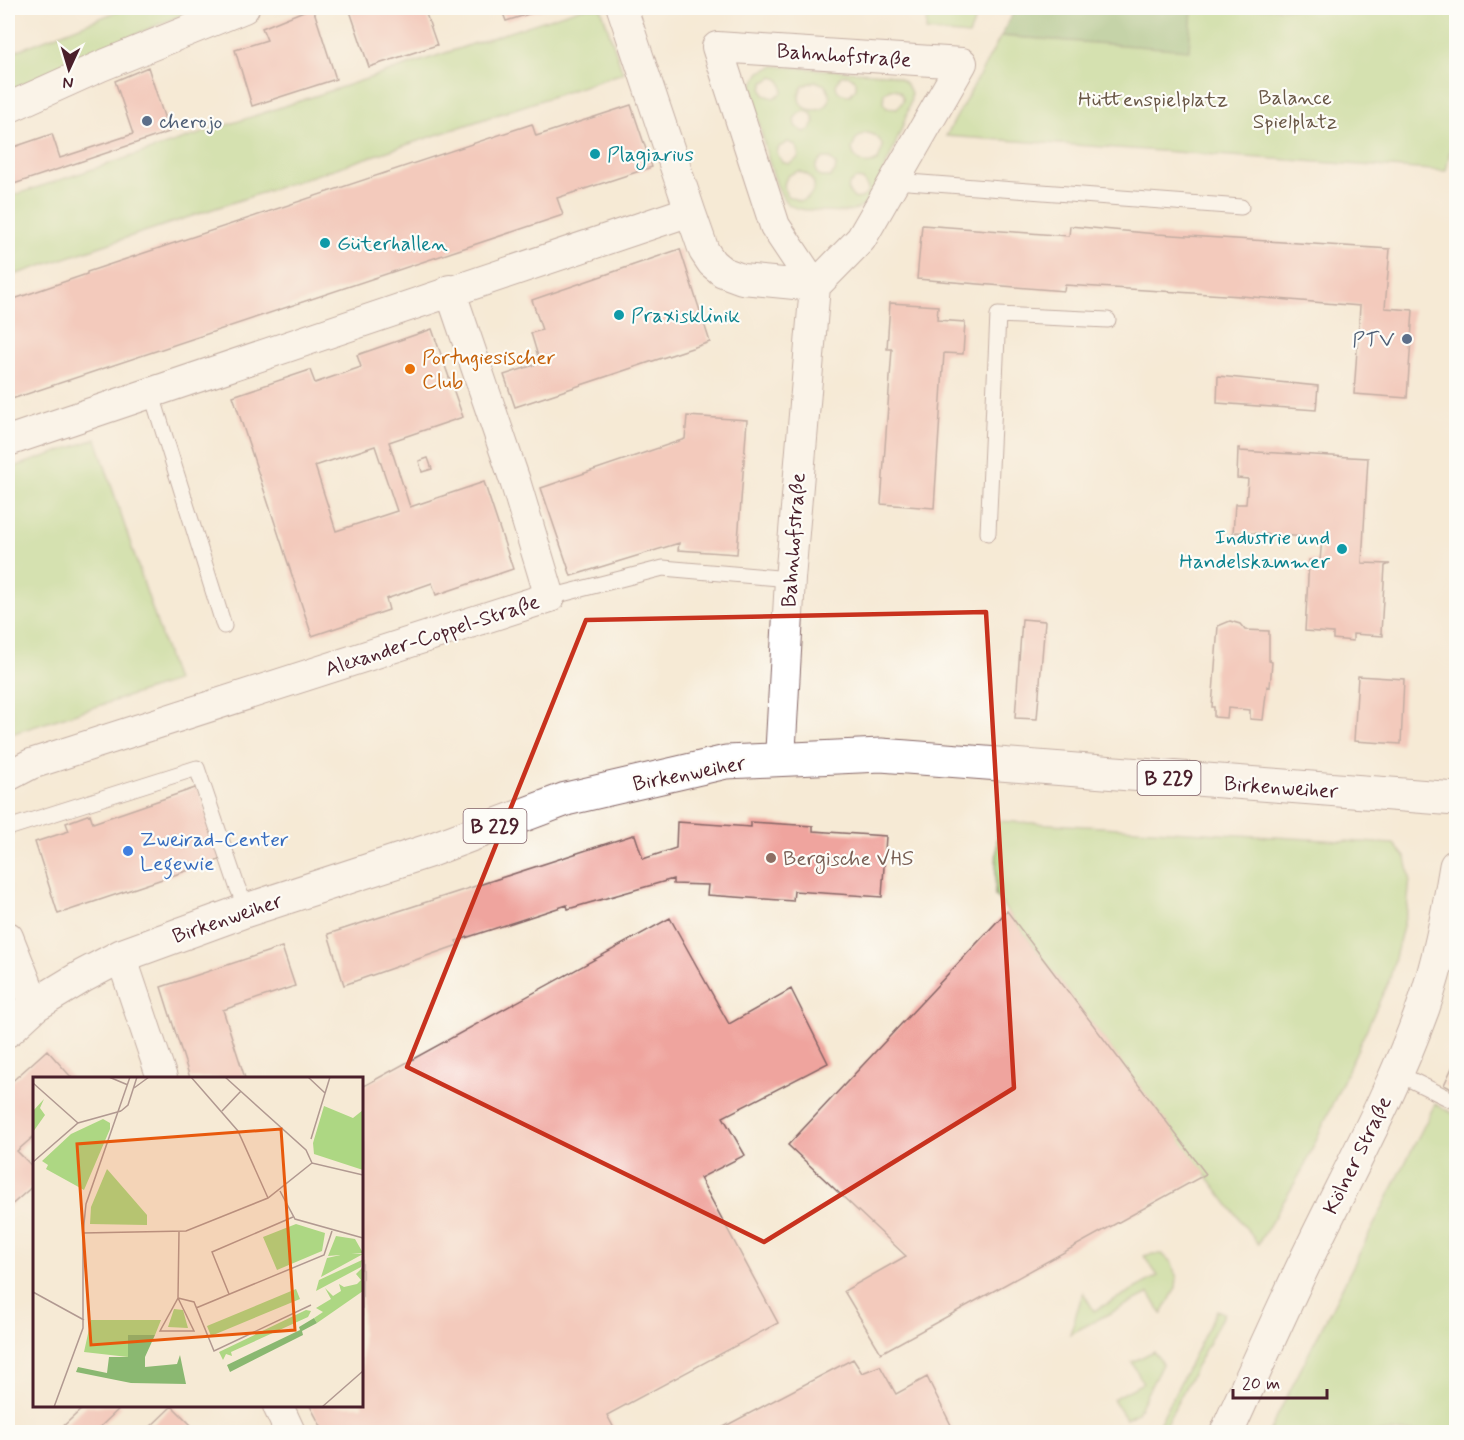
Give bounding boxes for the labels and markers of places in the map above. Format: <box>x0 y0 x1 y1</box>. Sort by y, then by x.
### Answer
place label: cherojo <box>159 108 223 136</box>
marker: cherojo <box>140 114 154 128</box>
place label: Plagiarius <box>607 141 694 170</box>
marker: Plagiarius <box>588 147 602 161</box>
place label: Güterhallen <box>337 230 448 258</box>
marker: Güterhallen <box>318 236 332 250</box>
place label: Praxisklinik <box>631 302 740 330</box>
marker: Praxisklinik <box>612 308 626 322</box>
place label: PTV <box>1352 326 1395 354</box>
marker: PTV <box>1400 332 1414 346</box>
place label: Portugiesischer Club <box>422 344 556 396</box>
marker: Portugiesischer Club <box>403 362 417 376</box>
place label: Industrie und Handelskammer <box>1179 524 1330 576</box>
marker: Industrie und Handelskammer <box>1335 542 1349 556</box>
place label: Zweirad-Center Legewie <box>140 826 289 880</box>
marker: Zweirad-Center Legewie <box>121 844 135 858</box>
place label: Bergische VHS <box>783 845 914 874</box>
marker: Bergische VHS <box>764 851 778 865</box>

